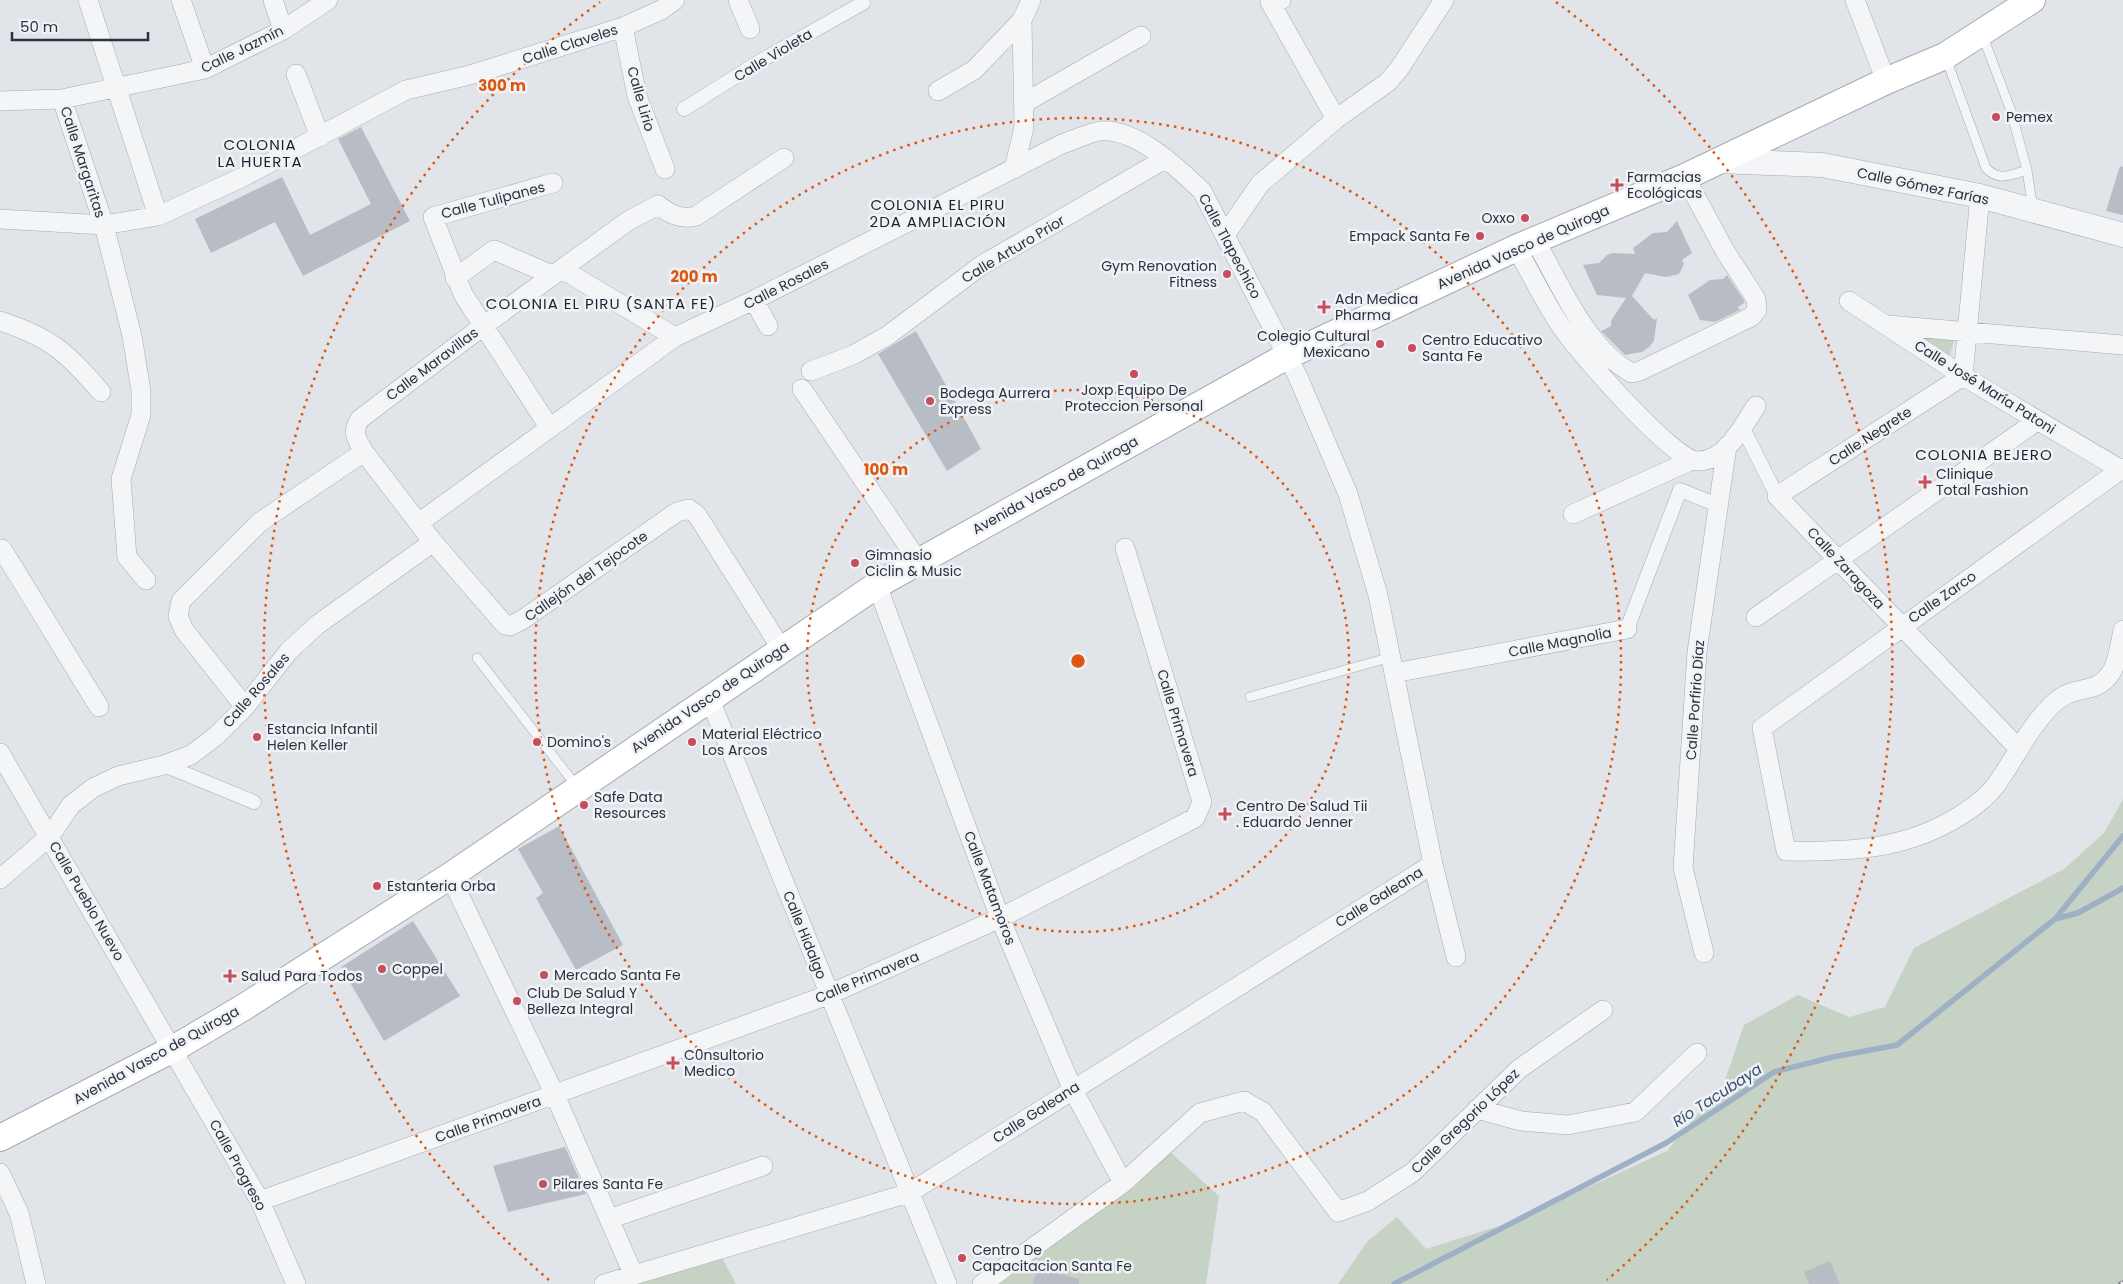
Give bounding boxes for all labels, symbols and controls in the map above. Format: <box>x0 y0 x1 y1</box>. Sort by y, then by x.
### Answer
scale bar <box>12 10 149 42</box>
text: 50 m <box>20 16 58 37</box>
street label: Calle Claveles <box>520 19 620 69</box>
street label: Calle Jazmín <box>197 20 287 78</box>
street label: Calle Violeta <box>730 24 816 86</box>
street label: Calle Lirio <box>622 64 660 134</box>
text: 300 m <box>478 75 526 96</box>
street label: Calle Margaritas <box>56 104 110 220</box>
place label: Pemex <box>2006 107 2053 127</box>
marker: Pemex <box>1990 111 2002 123</box>
district label: COLONIA LA HUERTA <box>217 134 303 172</box>
street label: Calle Gómez Farías <box>1855 162 1991 210</box>
place label: Farmacias Ecológicas <box>1627 167 1702 203</box>
street label: Calle Tulipanes <box>439 177 547 223</box>
marker: Farmacias Ecológicas <box>1611 179 1623 191</box>
street label: Calle Tlapechico <box>1194 190 1266 302</box>
district label: COLONIA EL PIRU 2DA AMPLIACIÓN <box>870 194 1006 232</box>
street label: Avenida Vasco de Quiroga <box>1434 200 1612 294</box>
place label: Oxxo <box>1482 208 1515 228</box>
street label: Calle Arturo Prior <box>958 210 1068 288</box>
marker: Oxxo <box>1519 212 1531 224</box>
place label: Empack Santa Fe <box>1349 226 1470 246</box>
marker: Empack Santa Fe <box>1474 230 1486 242</box>
street label: Calle Rosales <box>740 254 832 314</box>
place label: Gym Renovation Fitness <box>1101 256 1217 292</box>
text: 200 m <box>670 266 718 287</box>
marker: Gym Renovation Fitness <box>1221 268 1233 280</box>
place label: Adn Medica Pharma <box>1335 289 1418 325</box>
district label: COLONIA EL PIRU (SANTA FE) <box>486 293 716 314</box>
marker: Adn Medica Pharma <box>1317 300 1331 314</box>
street label: Calle Maravillas <box>382 323 482 405</box>
place label: Colegio Cultural Mexicano <box>1257 326 1370 362</box>
place label: Centro Educativo Santa Fe <box>1422 330 1542 366</box>
street label: Calle José María Patoni <box>1911 335 2059 439</box>
marker: Colegio Cultural Mexicano <box>1374 338 1386 350</box>
marker: Centro Educativo Santa Fe <box>1406 342 1418 354</box>
marker: Joxp Equipo De Proteccion Personal <box>1128 368 1140 380</box>
place label: Joxp Equipo De Proteccion Personal <box>1065 380 1203 416</box>
place label: Bodega Aurrera Express <box>940 383 1051 419</box>
marker: Bodega Aurrera Express <box>924 395 936 407</box>
street label: Calle Negrete <box>1825 402 1916 470</box>
street label: Avenida Vasco de Quiroga <box>968 431 1142 539</box>
district label: COLONIA BEJERO <box>1915 444 2053 465</box>
text: 100 m <box>864 459 908 480</box>
place label: Clinique Total Fashion <box>1936 464 2028 500</box>
marker: Clinique Total Fashion <box>1918 475 1932 489</box>
street label: Calle Zaragoza <box>1803 523 1889 613</box>
street label: Callejón del Tejocote <box>520 526 652 626</box>
place label: Gimnasio Ciclin & Music <box>865 545 962 581</box>
marker: Gimnasio Ciclin & Music <box>849 557 861 569</box>
street label: Calle Zarco <box>1904 566 1980 628</box>
street label: Calle Magnolia <box>1507 622 1613 662</box>
street label: Avenida Vasco de Quiroga <box>627 636 793 758</box>
street label: Calle Porfirio Díaz <box>1681 639 1709 761</box>
street label: Calle Rosales <box>218 648 294 732</box>
centre of rings <box>1069 652 1087 670</box>
street label: Calle Primavera <box>1152 667 1204 779</box>
place label: Estancia Infantil Helen Keller <box>267 719 378 755</box>
place label: Material Eléctrico Los Arcos <box>702 724 822 760</box>
marker: Estancia Infantil Helen Keller <box>251 731 263 743</box>
place label: Domino's <box>547 732 611 752</box>
marker: Domino's <box>531 736 543 748</box>
marker: Material Eléctrico Los Arcos <box>686 736 698 748</box>
place label: Safe Data Resources <box>594 787 666 823</box>
place label: Centro De Salud Tii . Eduardo Jenner <box>1236 796 1368 832</box>
marker: Safe Data Resources <box>578 799 590 811</box>
marker: Centro De Salud Tii . Eduardo Jenner <box>1218 807 1232 821</box>
street label: Calle Matamoros <box>959 828 1021 948</box>
street label: Calle Pueblo Nuevo <box>45 837 129 965</box>
street label: Calle Galeana <box>1331 862 1427 932</box>
place label: Estanteria Orba <box>387 876 496 896</box>
marker: Estanteria Orba <box>371 880 383 892</box>
street label: Calle Hidalgo <box>778 888 832 982</box>
street label: Calle Primavera <box>812 946 922 1008</box>
place label: Coppel <box>392 959 443 979</box>
marker: Coppel <box>376 963 388 975</box>
place label: Mercado Santa Fe <box>554 965 681 985</box>
place label: Salud Para Todos <box>241 966 363 986</box>
marker: Salud Para Todos <box>223 969 237 983</box>
marker: Mercado Santa Fe <box>538 969 550 981</box>
place label: Club De Salud Y Belleza Integral <box>527 983 637 1019</box>
marker: Club De Salud Y Belleza Integral <box>511 995 523 1007</box>
street label: Avenida Vasco de Quiroga <box>69 1001 243 1109</box>
place label: C0nsultorio Medico <box>684 1045 764 1081</box>
marker: C0nsultorio Medico <box>666 1056 680 1070</box>
water label: Río Tacubaya <box>1668 1058 1766 1132</box>
street label: Calle Gregorio López <box>1406 1064 1524 1178</box>
street label: Calle Galeana <box>989 1076 1083 1148</box>
street label: Calle Primavera <box>432 1091 544 1147</box>
street label: Calle Progreso <box>205 1116 271 1214</box>
place label: Pilares Santa Fe <box>553 1174 663 1194</box>
marker: Pilares Santa Fe <box>537 1178 549 1190</box>
place label: Centro De Capacitacion Santa Fe <box>972 1240 1132 1276</box>
marker: Centro De Capacitacion Santa Fe <box>956 1252 968 1264</box>

